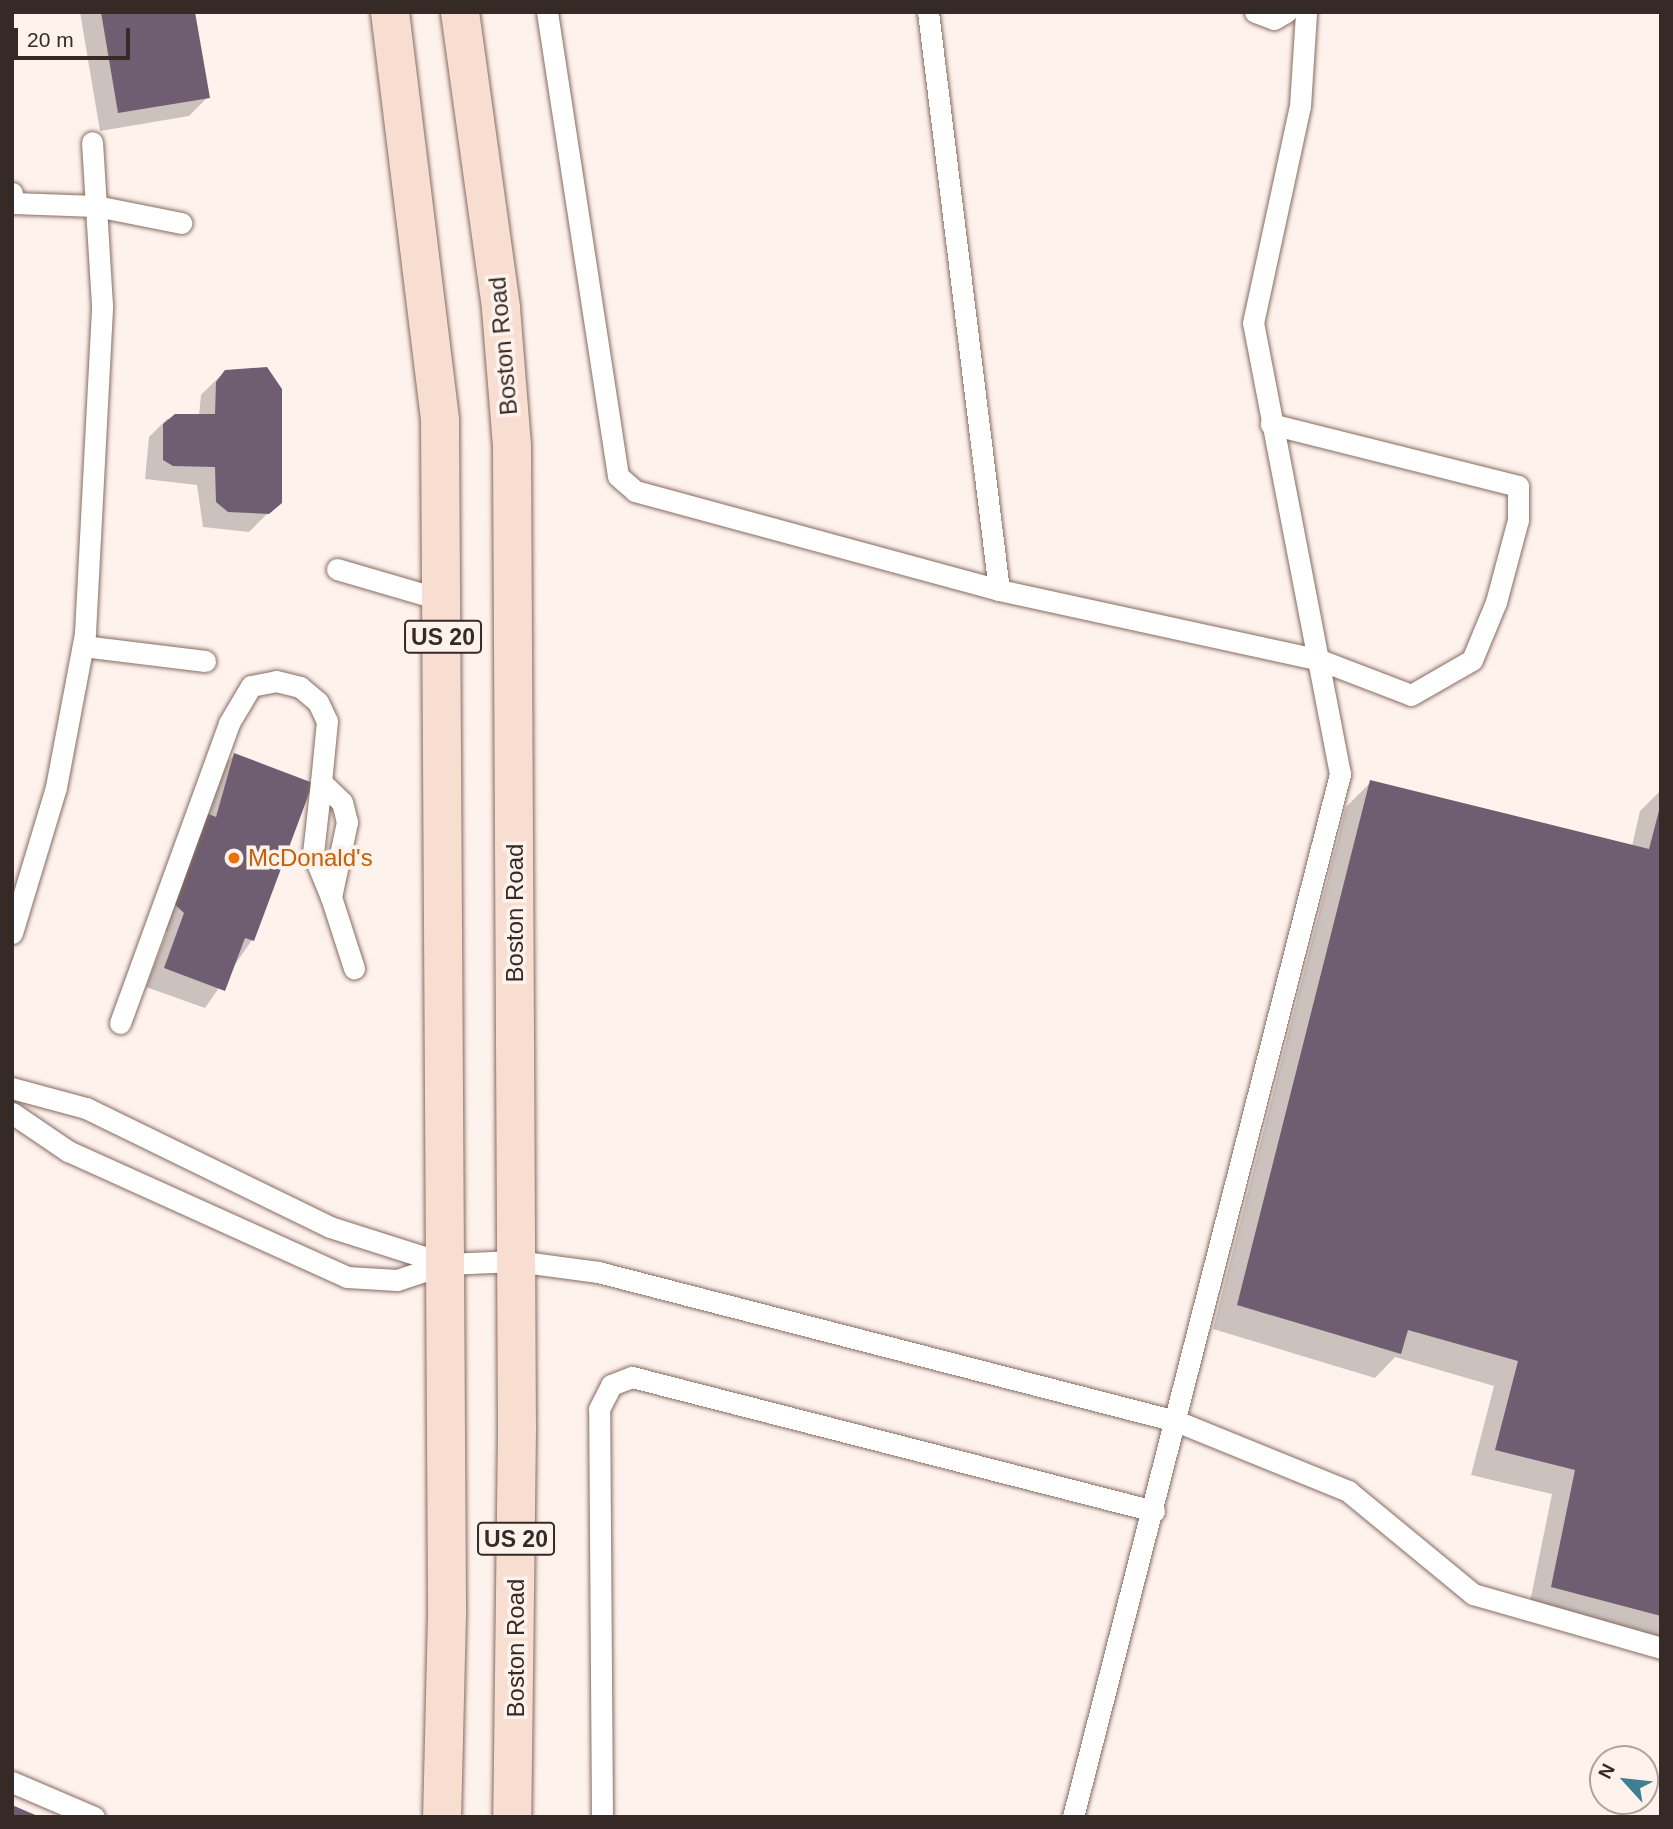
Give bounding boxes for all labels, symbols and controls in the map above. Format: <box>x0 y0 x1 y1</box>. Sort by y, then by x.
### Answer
scale bar <box>18 14 133 58</box>
text: 20 m <box>27 28 74 51</box>
street label: Boston Road <box>483 276 523 416</box>
road number: US 20 <box>403 618 483 656</box>
place label: McDonald's <box>248 844 373 872</box>
street label: Boston Road <box>501 844 529 982</box>
marker: McDonald's <box>226 850 242 866</box>
road number: US 20 <box>476 1520 556 1558</box>
street label: Boston Road <box>502 1579 530 1717</box>
north arrow <box>1589 1745 1659 1815</box>
text: N <box>1594 1760 1619 1782</box>

